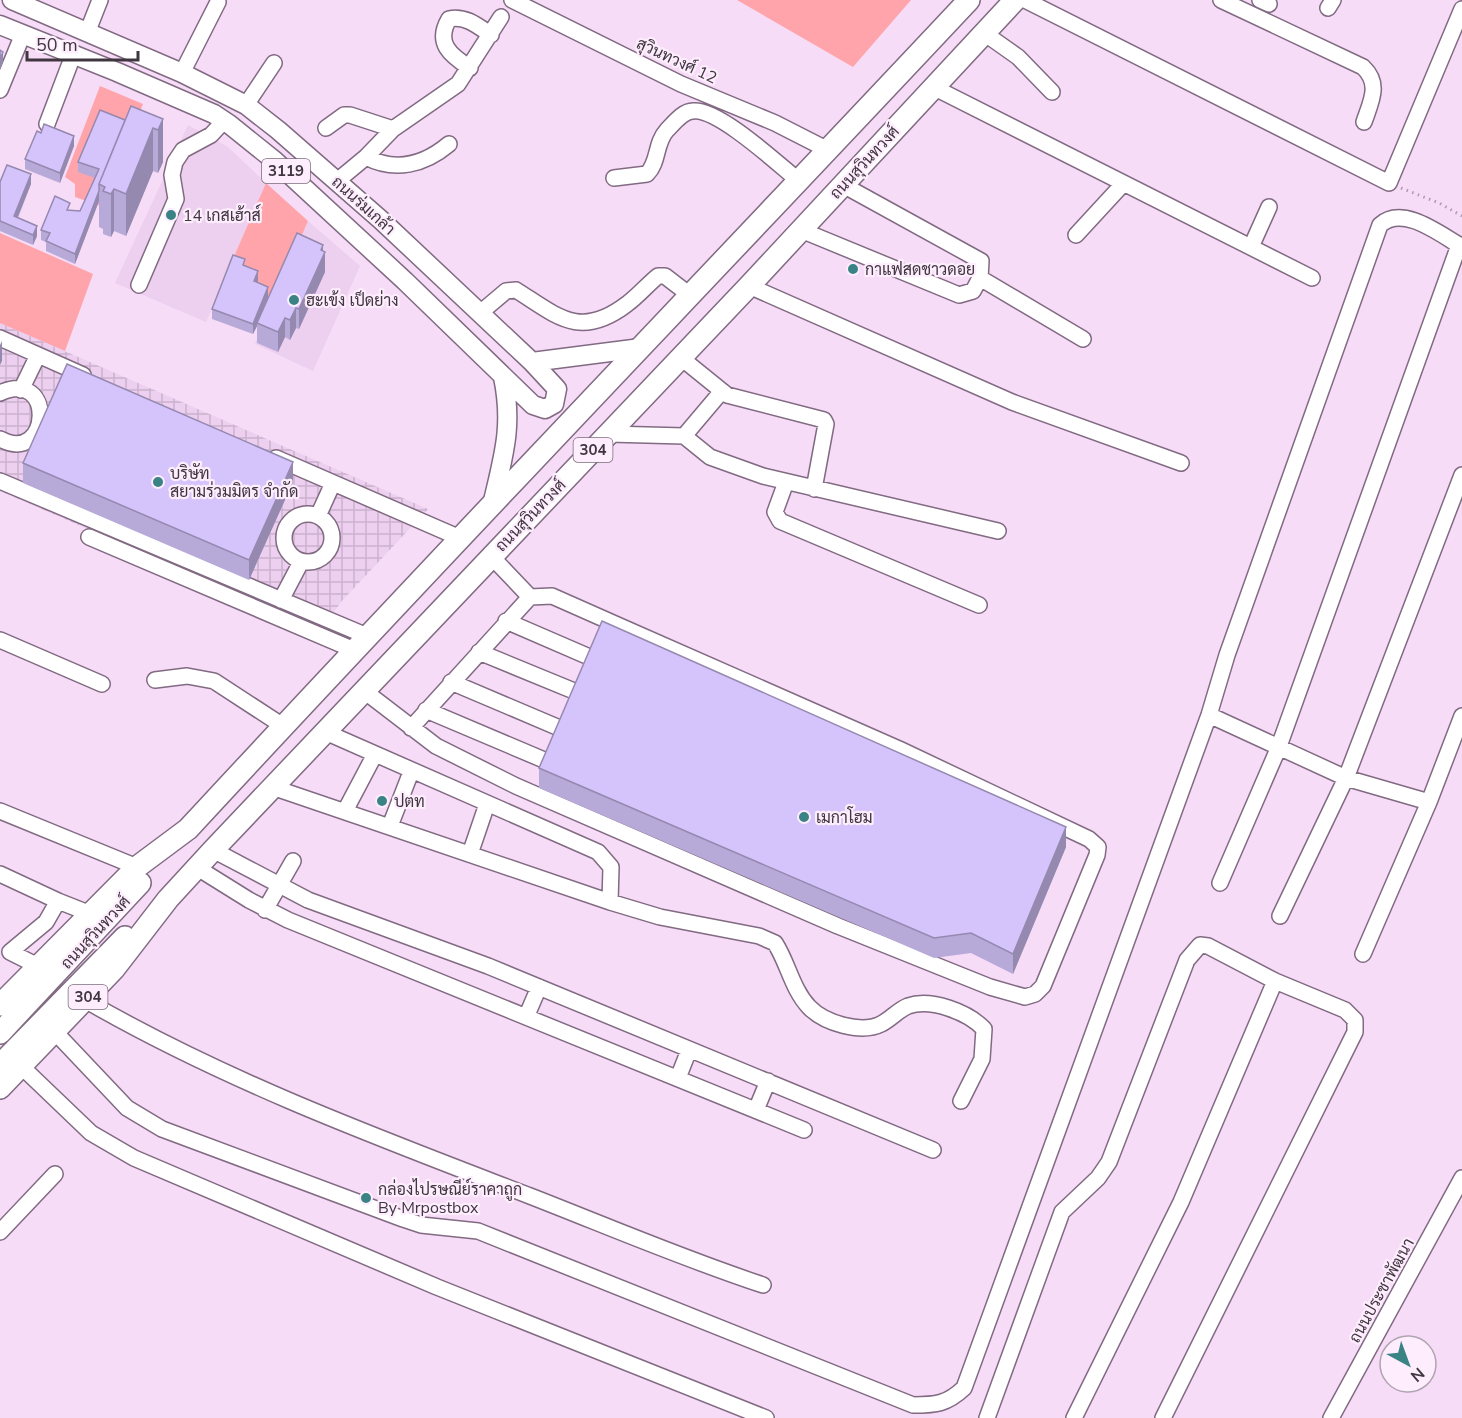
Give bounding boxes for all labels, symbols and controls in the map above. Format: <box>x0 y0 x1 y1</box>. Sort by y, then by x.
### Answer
scale bar <box>27 24 138 62</box>
street label: สุวินทวงศ์ 12 <box>633 31 721 89</box>
text: 50 m <box>36 33 78 57</box>
street label: ถนนสุวินทวงศ์ <box>824 120 904 204</box>
road number: 3119 <box>262 159 310 183</box>
street label: ถนนร่มเกล้า <box>327 171 400 240</box>
place label: 14 เกสเฮ้าส์ <box>183 203 261 227</box>
marker: 14 เกสเฮ้าส์ <box>164 208 178 222</box>
place label: กาแฟสดชาวดอย <box>865 259 975 281</box>
marker: กาแฟสดชาวดอย <box>846 262 860 276</box>
place label: ฮะเข้ง เป็ดย่าง <box>306 290 399 312</box>
marker: ฮะเข้ง เป็ดย่าง <box>287 293 301 307</box>
road number: 304 <box>574 438 612 462</box>
place label: บริษัท สยามร่วมมิตร จำกัด <box>170 463 299 503</box>
street label: ถนนสุวินทวงศ์ <box>489 473 571 557</box>
marker: บริษัท สยามร่วมมิตร จำกัด <box>151 475 165 489</box>
place label: ปตท <box>394 791 425 813</box>
marker: ปตท <box>375 794 389 808</box>
place label: เมกาโฮม <box>816 806 873 829</box>
marker: เมกาโฮม <box>797 810 811 824</box>
street label: ถนนสุวินทวงศ์ <box>55 890 135 974</box>
road number: 304 <box>68 985 107 1009</box>
place label: กล่องไปรษณีย์ราคาถูก By Mrpostbox <box>378 1177 522 1219</box>
marker: กล่องไปรษณีย์ราคาถูก By Mrpostbox <box>359 1191 373 1205</box>
street label: ถนนประชาพัฒนา <box>1344 1234 1420 1347</box>
north arrow <box>1378 1334 1438 1394</box>
text: N <box>1405 1362 1429 1387</box>

